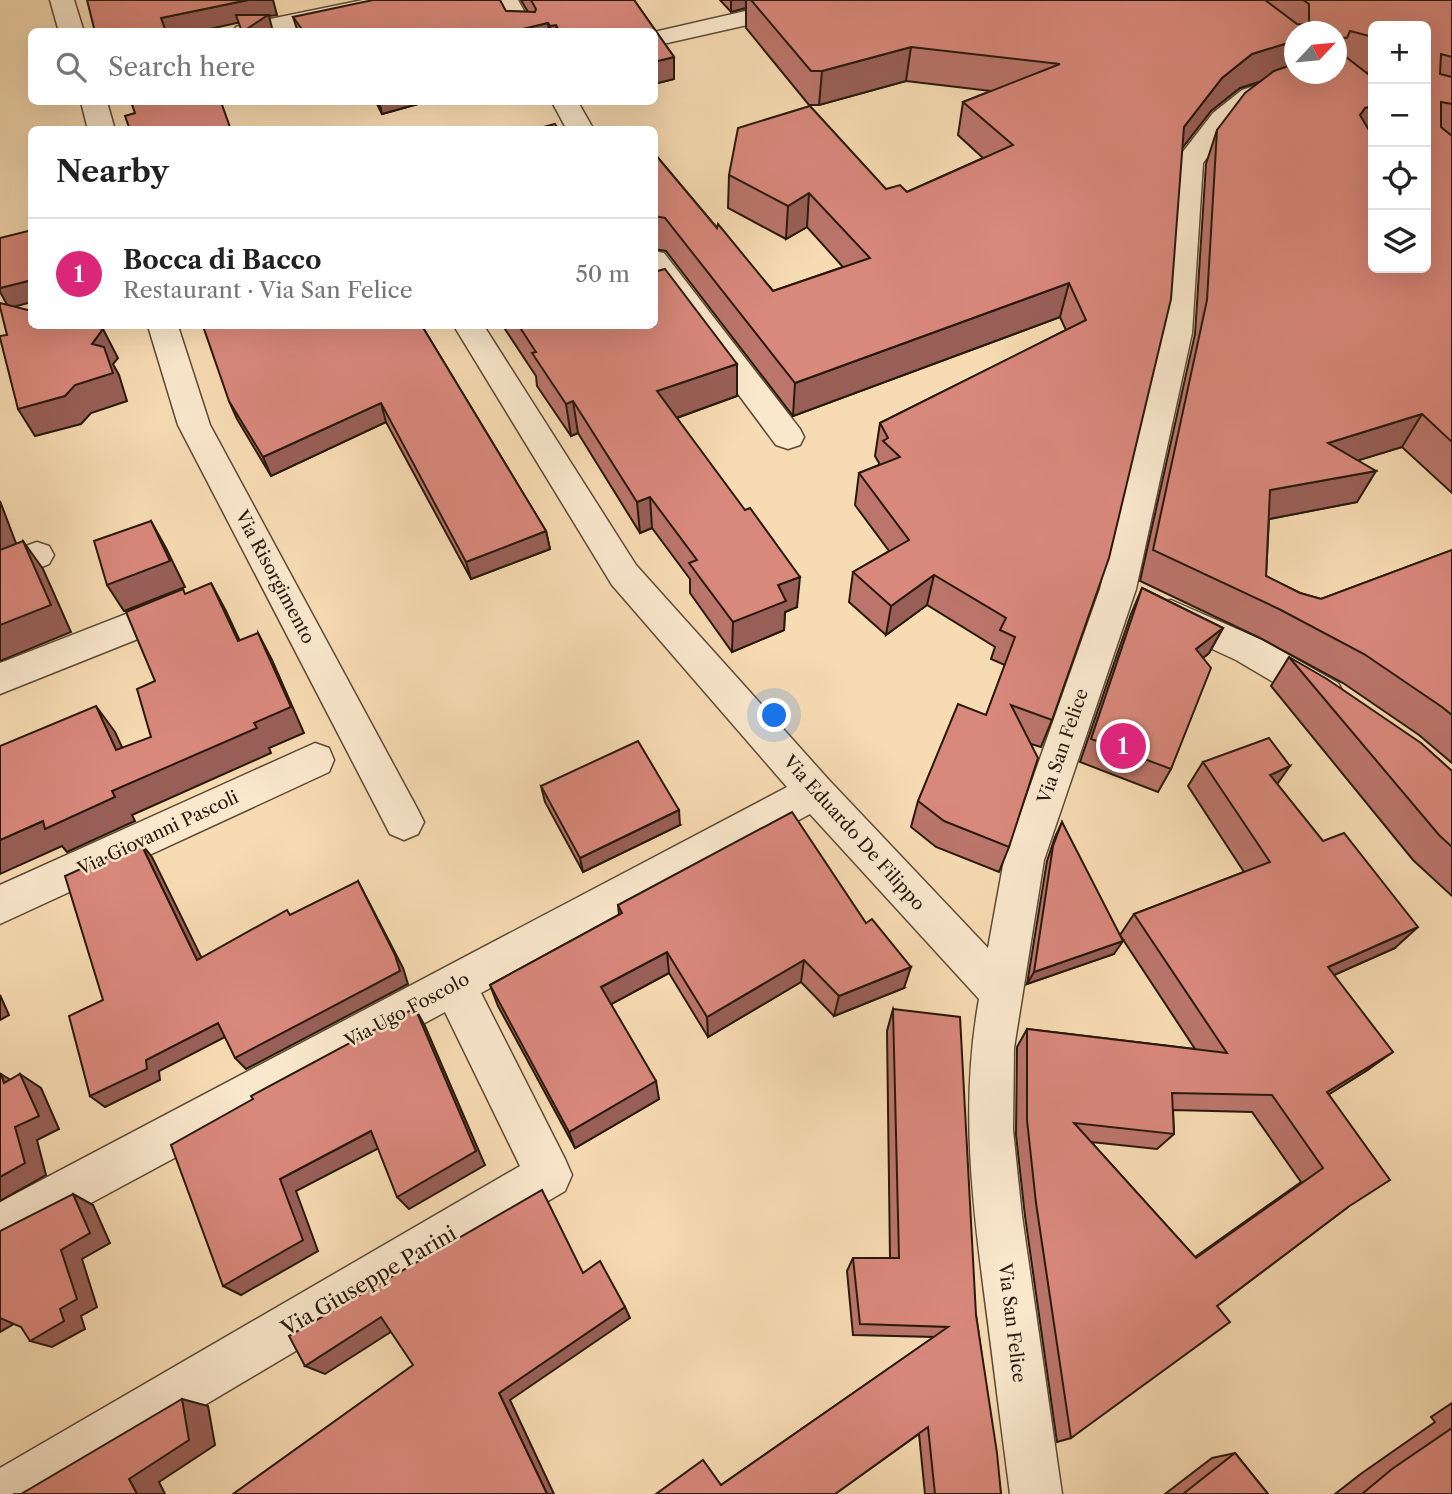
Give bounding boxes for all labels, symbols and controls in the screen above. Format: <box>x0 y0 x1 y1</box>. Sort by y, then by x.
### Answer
north arrow <box>1284 21 1347 84</box>
map controls <box>1368 21 1431 273</box>
button: + <box>1368 21 1431 84</box>
search box <box>28 28 658 105</box>
icon: search <box>52 48 90 86</box>
text: Search here <box>108 51 255 83</box>
button: − <box>1368 84 1431 147</box>
button: locate <box>1368 147 1431 210</box>
text: Nearby <box>56 153 169 190</box>
button: layers <box>1368 210 1431 273</box>
text: Bocca di Bacco <box>123 244 321 276</box>
text: 1 <box>74 260 84 288</box>
text: 50 m <box>575 260 630 288</box>
text: Restaurant · Via San Felice <box>123 276 413 304</box>
street label: Via Risorgimento <box>230 506 319 648</box>
street label: Via San Felice <box>1033 686 1093 807</box>
your location <box>757 698 791 732</box>
pin: 1 <box>1100 720 1146 772</box>
street label: Via Eduardo De Filippo <box>778 750 930 915</box>
street label: Via Giovanni Pascoli <box>73 786 242 880</box>
street label: Via Ugo Foscolo <box>340 968 473 1053</box>
street label: Via Giuseppe Parini <box>276 1220 461 1341</box>
street label: Via San Felice <box>994 1261 1030 1384</box>

